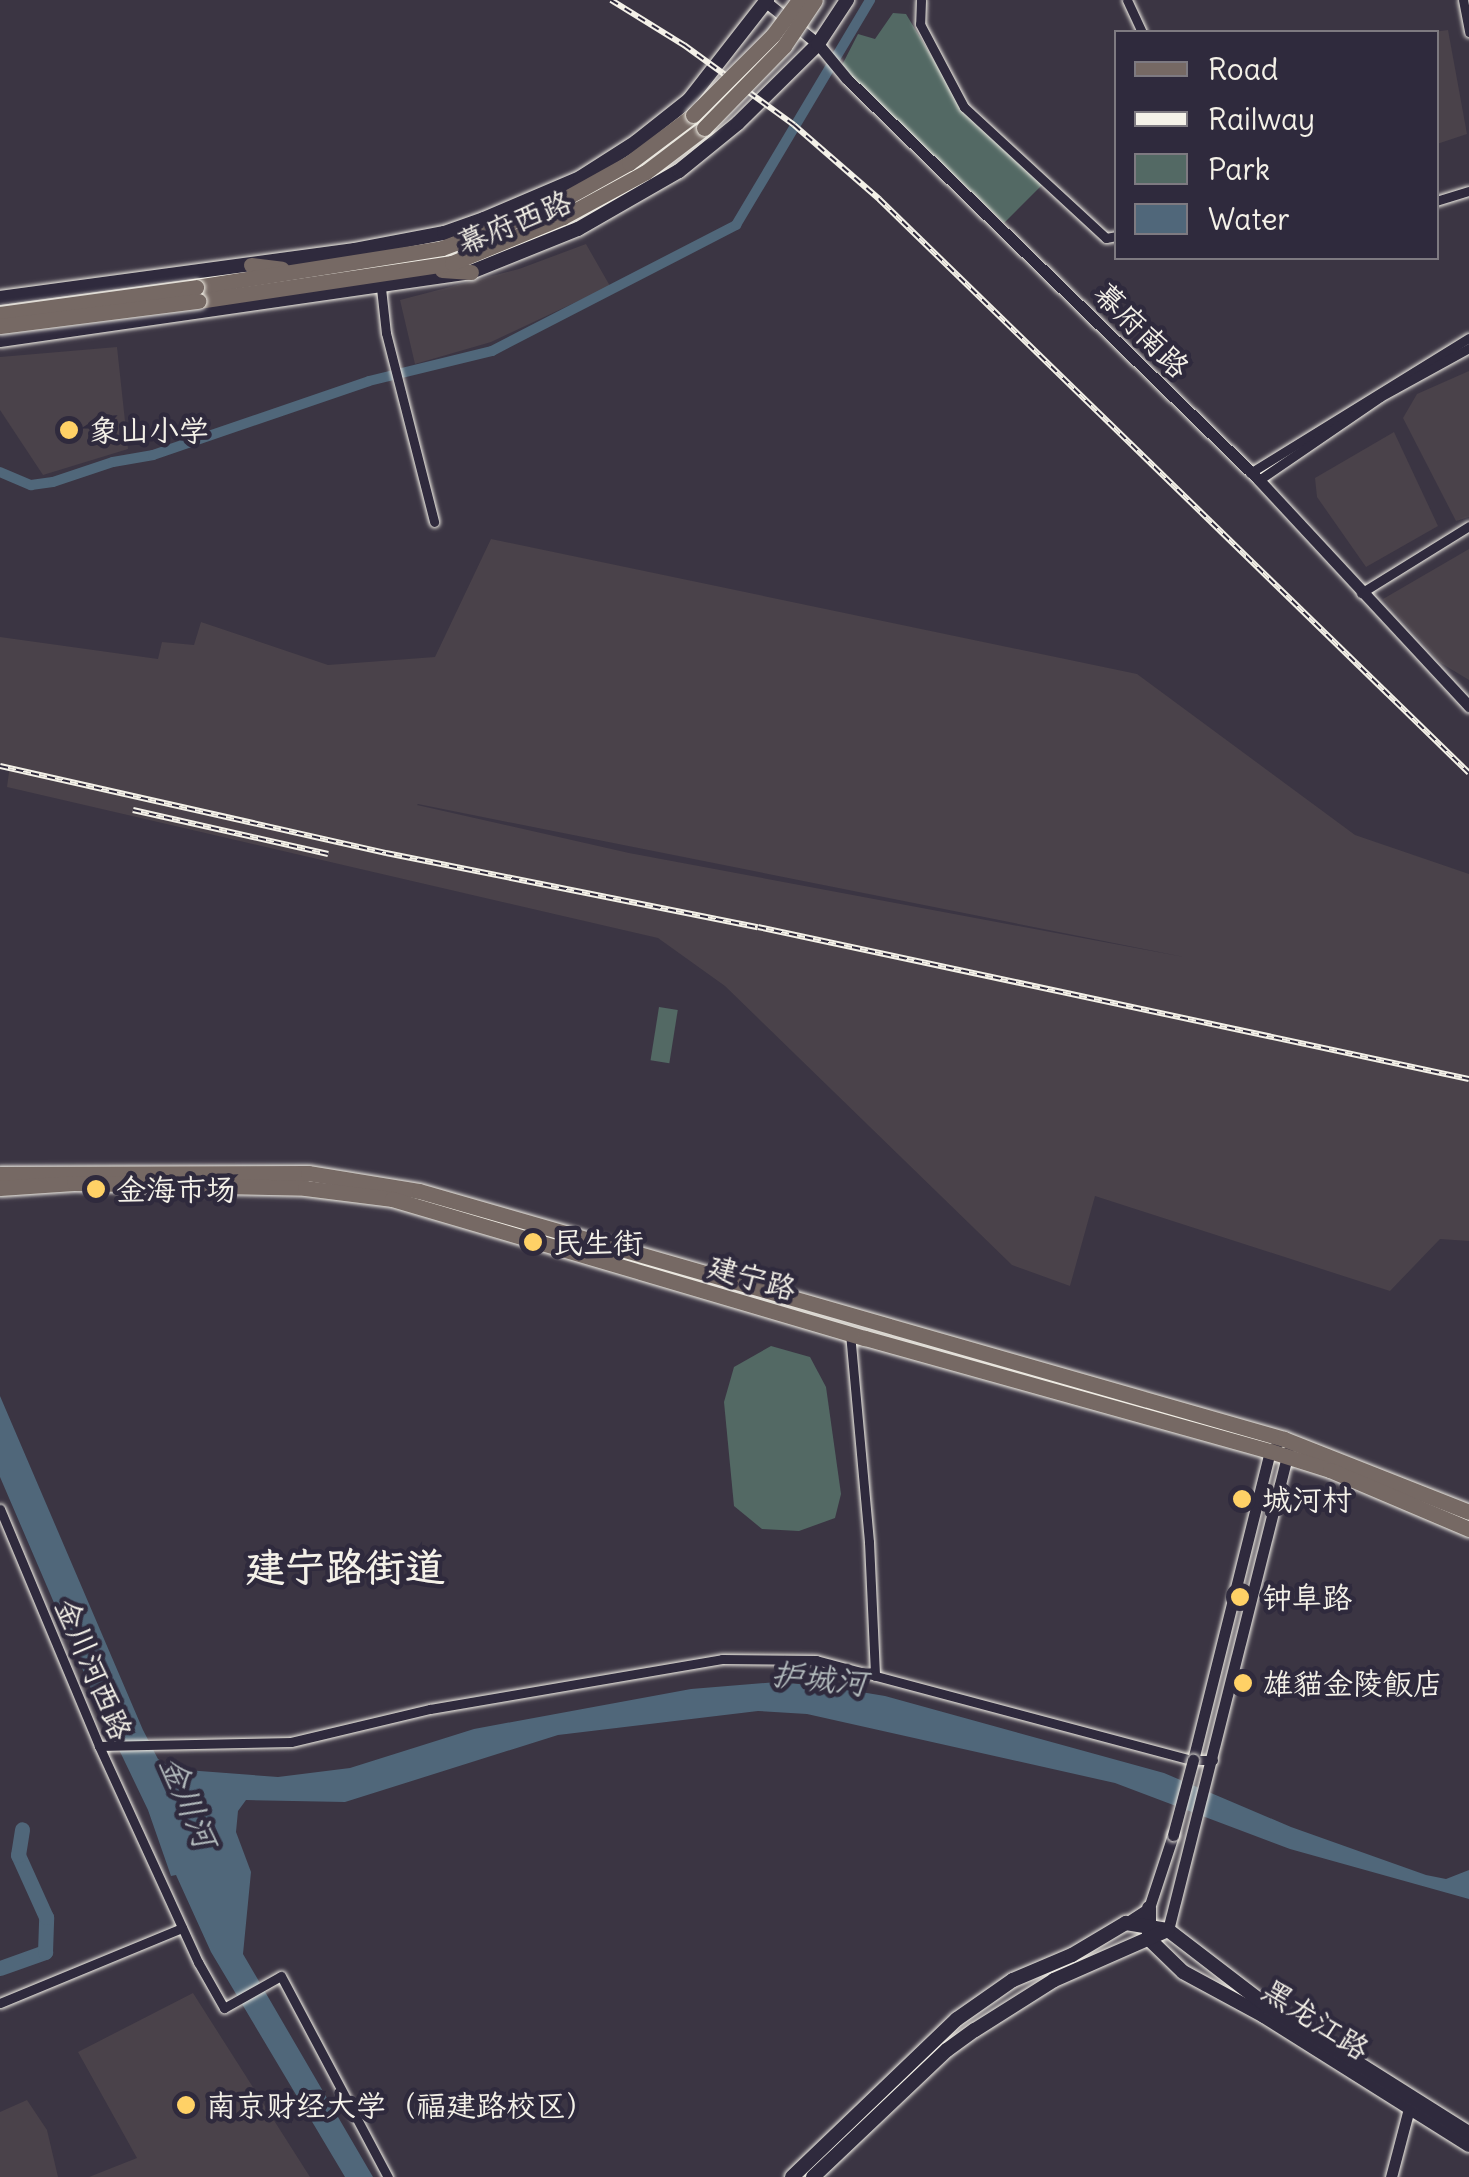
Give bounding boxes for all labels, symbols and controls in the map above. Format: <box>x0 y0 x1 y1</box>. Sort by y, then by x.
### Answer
legend <box>1114 30 1439 260</box>
text: Road <box>1208 50 1278 88</box>
text: Railway <box>1208 100 1315 138</box>
text: Park <box>1208 150 1270 188</box>
street label: 幕府西路 <box>452 183 576 261</box>
text: Water <box>1208 200 1290 238</box>
street label: 幕府南路 <box>1087 275 1197 385</box>
place label: 象山小学 <box>89 412 209 448</box>
marker: 象山小学 <box>58 419 80 441</box>
place label: 金海市场 <box>116 1171 236 1207</box>
marker: 金海市场 <box>85 1178 107 1200</box>
place label: 民生街 <box>553 1224 643 1260</box>
marker: 民生街 <box>522 1231 544 1253</box>
street label: 建宁路 <box>704 1247 800 1307</box>
place label: 城河村 <box>1262 1481 1352 1517</box>
marker: 城河村 <box>1231 1488 1253 1510</box>
district label: 建宁路街道 <box>245 1543 445 1591</box>
place label: 钟阜路 <box>1262 1579 1352 1615</box>
marker: 钟阜路 <box>1227 1584 1253 1610</box>
street label: 金川河西路 <box>48 1593 140 1745</box>
water label: 护城河 <box>769 1655 869 1703</box>
place label: 雄貓金陵飯店 <box>1263 1665 1443 1701</box>
marker: 雄貓金陵飯店 <box>1232 1672 1254 1694</box>
water label: 金川河 <box>152 1750 224 1854</box>
street label: 黑龙江路 <box>1256 1971 1376 2067</box>
place label: 南京财经大学（福建路校区） <box>206 2087 596 2123</box>
marker: 南京财经大学（福建路校区） <box>175 2094 197 2116</box>

